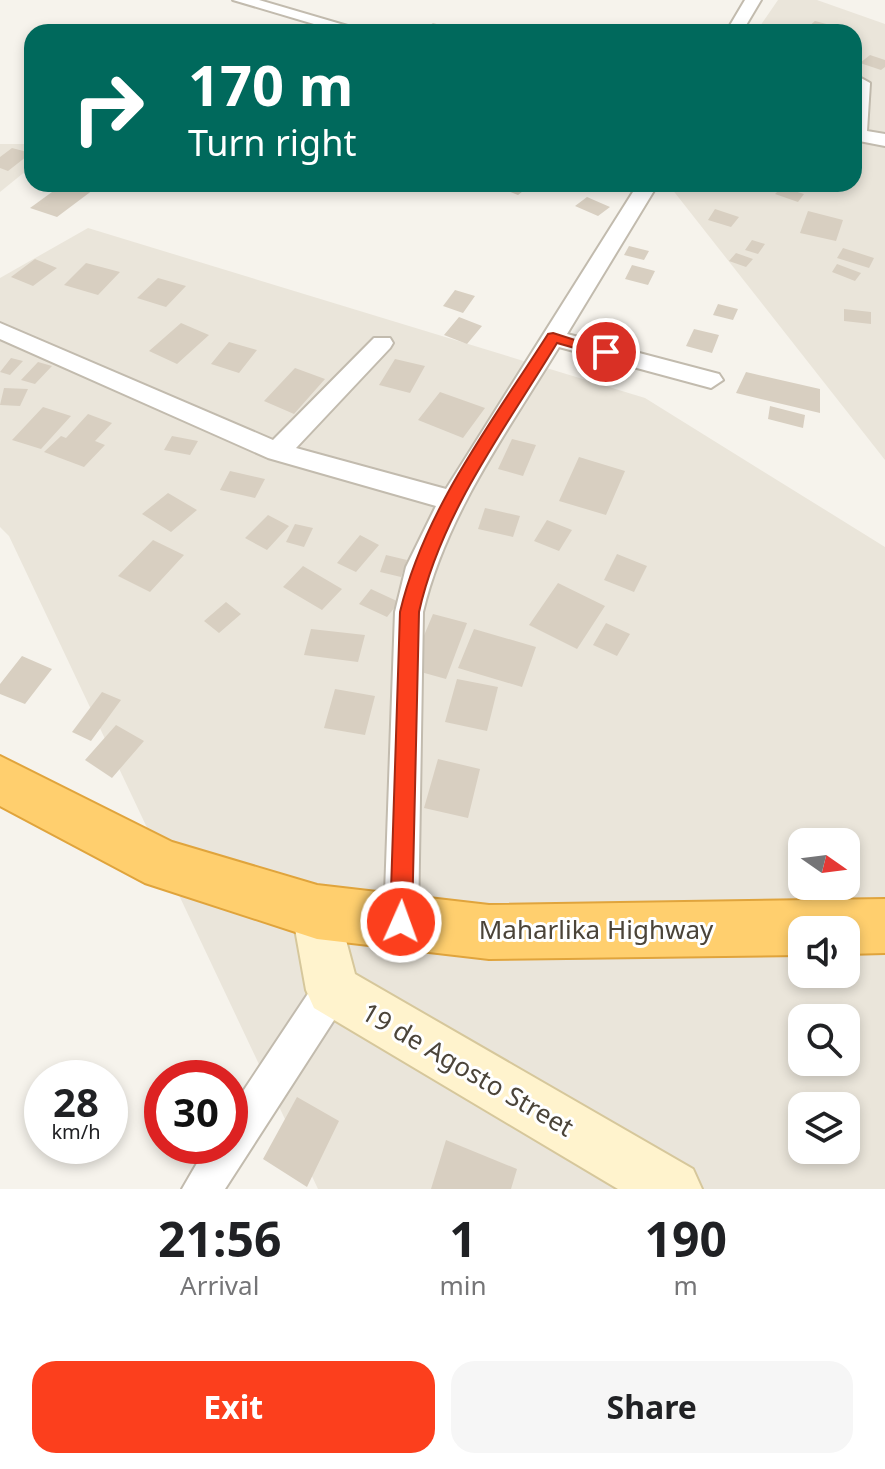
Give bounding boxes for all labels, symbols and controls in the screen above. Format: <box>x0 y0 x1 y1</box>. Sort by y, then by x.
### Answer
text: 170 m <box>188 46 353 122</box>
icon: right <box>56 56 160 160</box>
text: Turn right <box>188 118 356 167</box>
pin <box>572 318 640 386</box>
icon: arrive <box>584 330 628 374</box>
north arrow <box>788 828 860 900</box>
map controls <box>788 828 860 1164</box>
position arrow <box>359 880 443 964</box>
street label: Maharlika Highway <box>479 911 714 947</box>
button: sound <box>788 916 860 988</box>
street label: 19 de Agosto Street <box>355 994 581 1144</box>
button: search <box>788 1004 860 1076</box>
speed limit sign: 30 <box>144 1060 248 1164</box>
text: 28 <box>53 1074 99 1129</box>
button: layers <box>788 1092 860 1164</box>
text: km/h <box>51 1118 101 1145</box>
text: 21:56 <box>158 1206 281 1271</box>
text: 1 <box>449 1206 477 1271</box>
text: 190 <box>645 1206 727 1271</box>
text: Arrival <box>180 1267 259 1303</box>
text: min <box>439 1267 487 1303</box>
text: m <box>674 1267 698 1303</box>
button: Exit <box>32 1361 435 1453</box>
button: Share <box>451 1361 853 1453</box>

